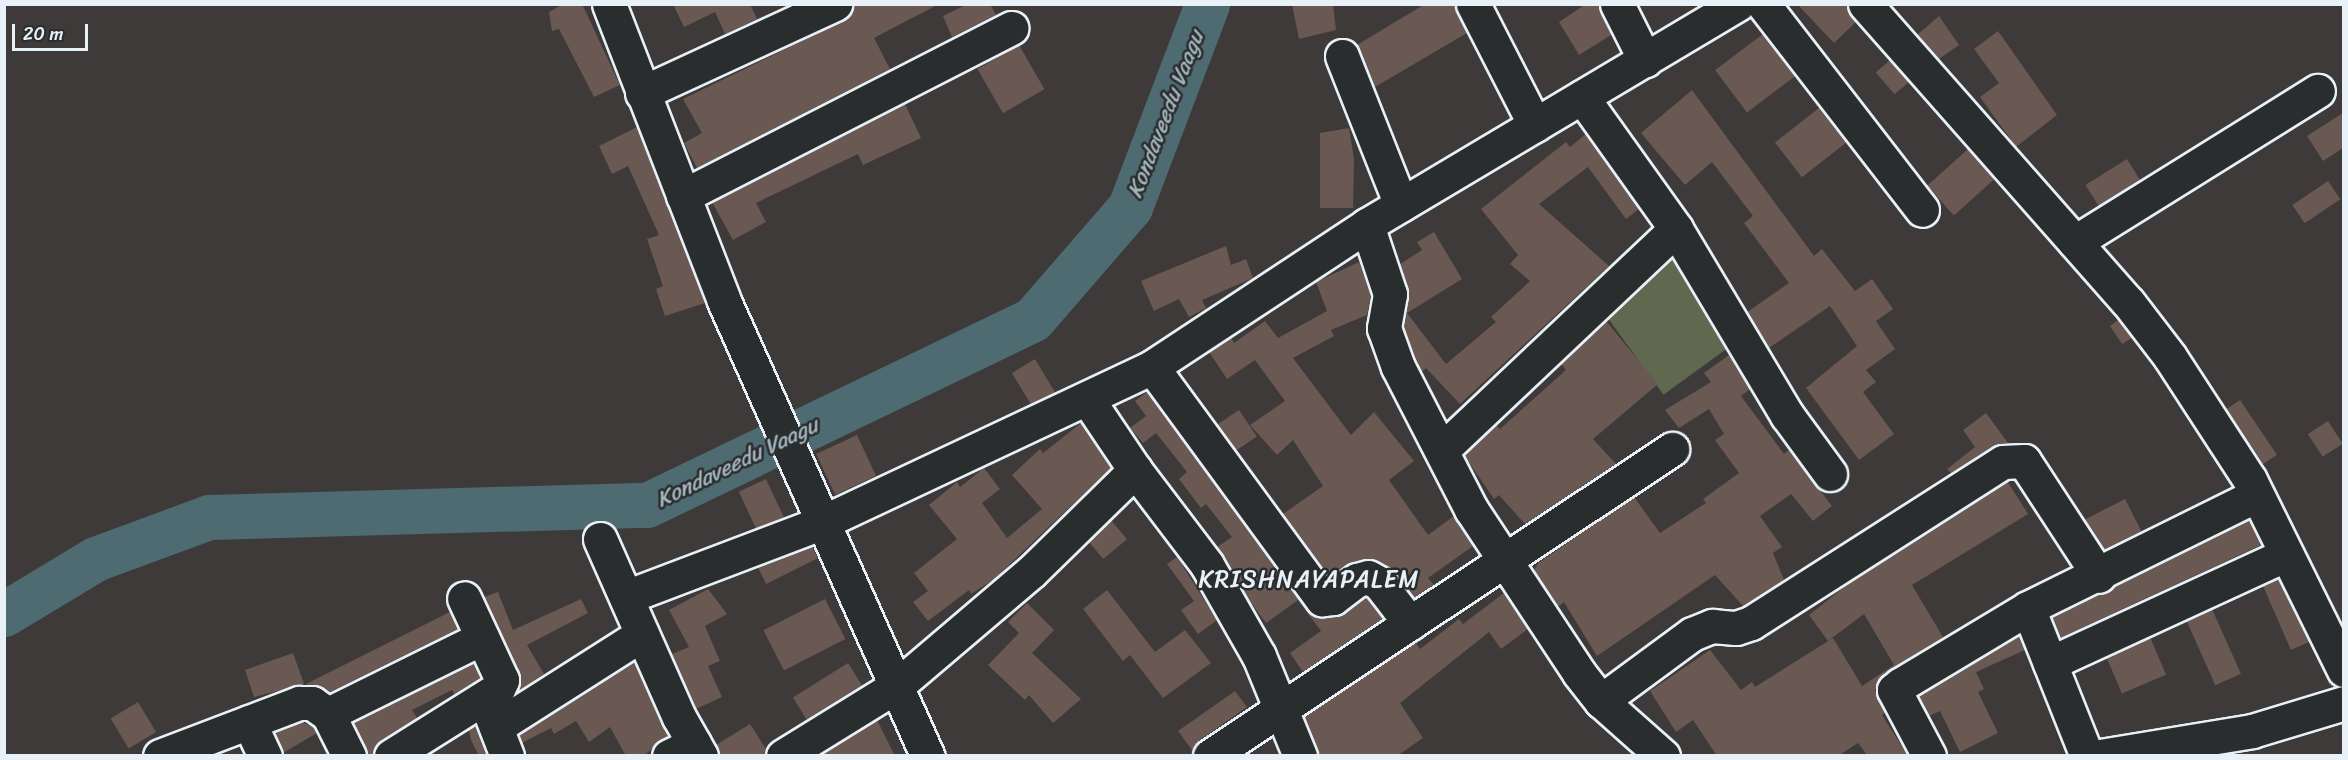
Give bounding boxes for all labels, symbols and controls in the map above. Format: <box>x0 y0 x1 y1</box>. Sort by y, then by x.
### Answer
scale bar <box>15 12 92 50</box>
text: 20 m <box>23 18 63 50</box>
water label: Kondaveedu Vaagu <box>1121 27 1209 201</box>
water label: Kondaveedu Vaagu <box>652 411 822 513</box>
district label: KRISHNAYAPALEM <box>1200 566 1418 594</box>

